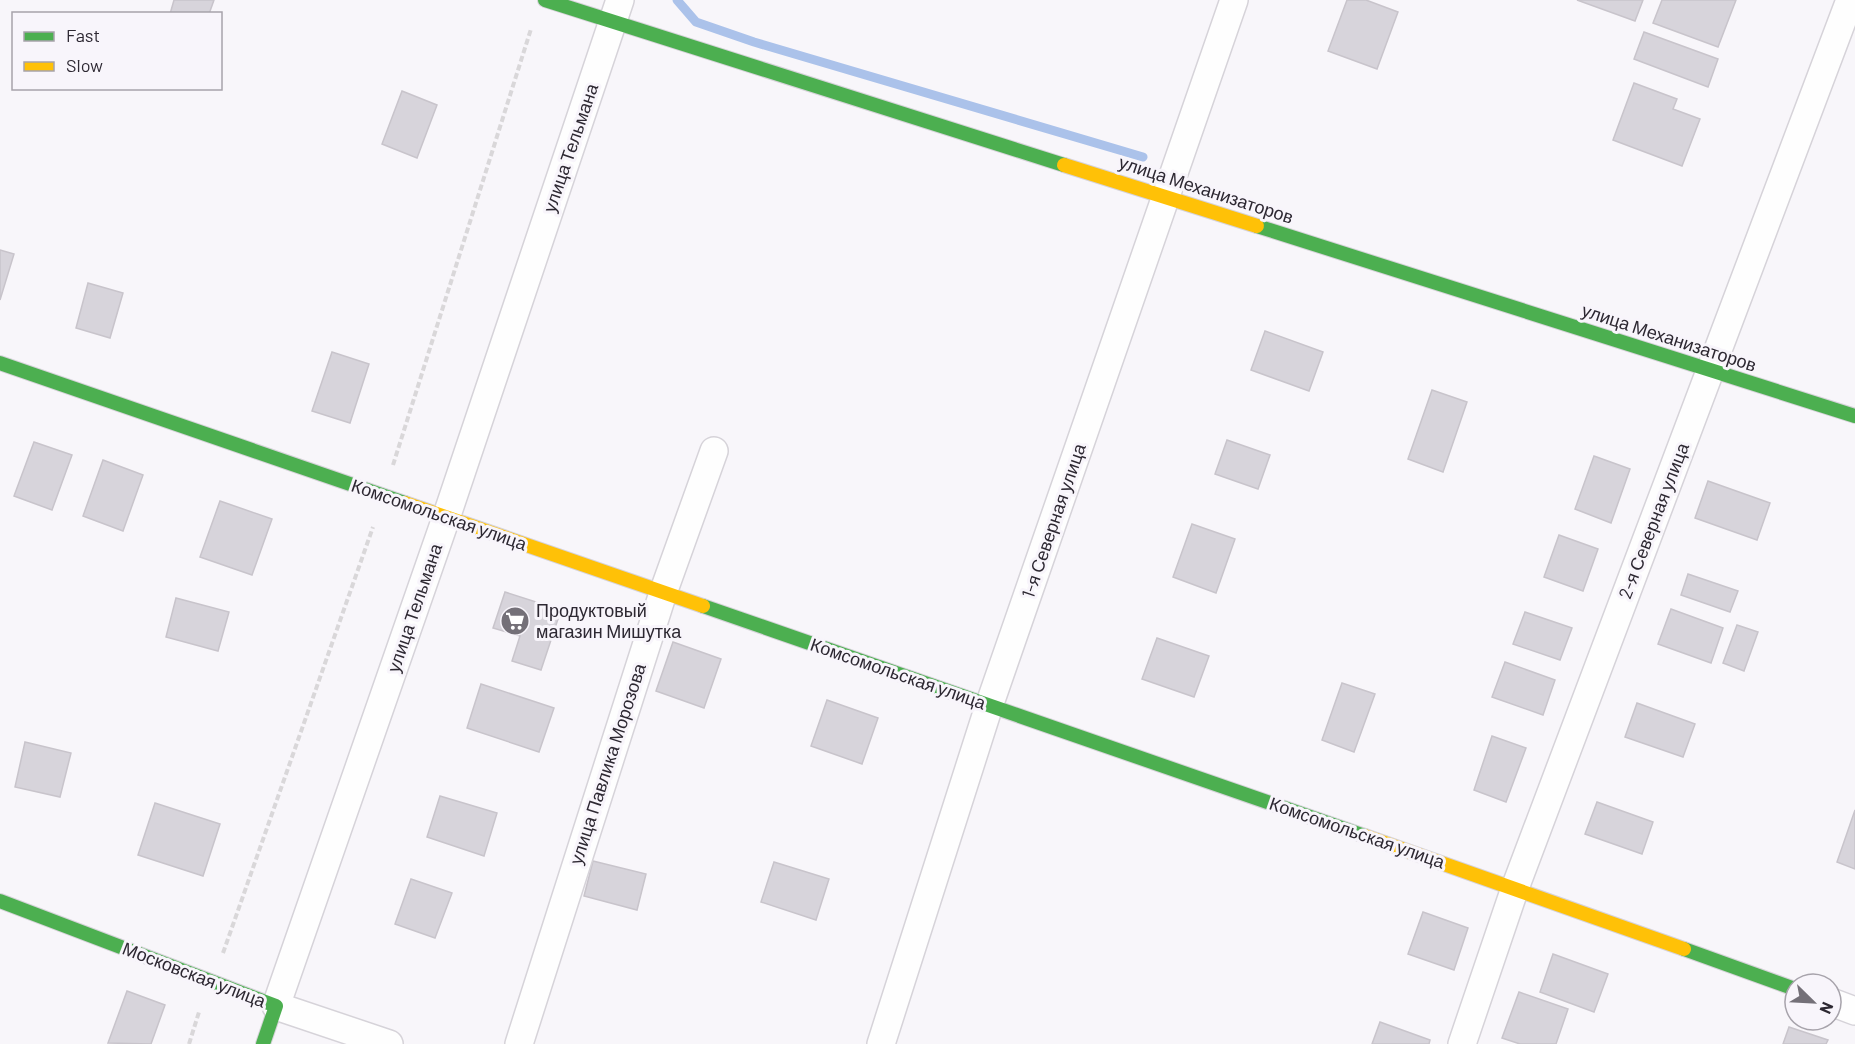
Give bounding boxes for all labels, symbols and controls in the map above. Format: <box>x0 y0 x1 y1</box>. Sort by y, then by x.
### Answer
legend <box>12 12 222 90</box>
text: Fast <box>66 24 100 46</box>
text: Slow <box>66 54 103 76</box>
street label: улица Тельмана <box>538 79 603 215</box>
street label: улица Механизаторов <box>1116 150 1296 228</box>
street label: улица Механизаторов <box>1579 298 1759 376</box>
street label: 2-я Северная улица <box>1613 439 1693 602</box>
street label: 1-я Северная улица <box>1016 440 1090 601</box>
street label: Комсомольская улица <box>349 474 531 555</box>
street label: улица Тельмана <box>382 539 447 675</box>
place label: Продуктовый магазин Мишутка <box>536 599 682 642</box>
supermarket icon: Продуктовый магазин Мишутка <box>499 605 531 637</box>
street label: Комсомольская улица <box>808 633 990 714</box>
street label: улица Павлика Морозова <box>564 659 650 867</box>
street label: Комсомольская улица <box>1267 792 1449 873</box>
street label: Московская улица <box>120 937 270 1012</box>
north arrow <box>1783 972 1843 1032</box>
text: N <box>1816 1000 1838 1017</box>

